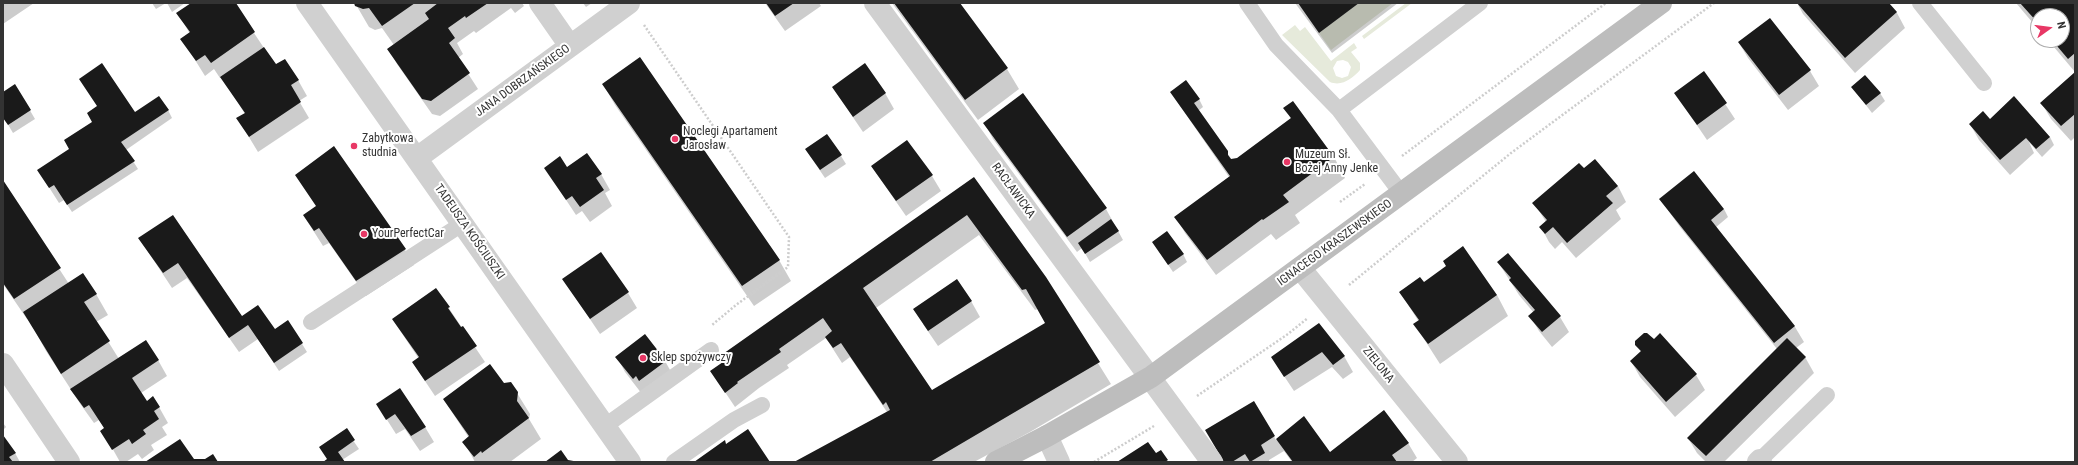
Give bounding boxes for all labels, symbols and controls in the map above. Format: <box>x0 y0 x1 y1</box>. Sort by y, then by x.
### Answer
north arrow <box>2030 8 2070 48</box>
text: N <box>2054 20 2068 30</box>
street label: JANA DOBRZAŃSKIEGO <box>473 42 573 120</box>
place label: Noclegi Apartament Jarosław <box>683 125 778 153</box>
place label: Zabytkowa studnia <box>362 132 413 160</box>
marker: Noclegi Apartament Jarosław <box>670 134 680 144</box>
marker: Zabytkowa studnia <box>349 141 359 151</box>
place label: Muzeum Sł. Bożej Anny Jenke <box>1295 148 1378 176</box>
marker: Muzeum Sł. Bożej Anny Jenke <box>1282 157 1292 167</box>
street label: RACŁAWICKA <box>988 161 1038 221</box>
street label: TADEUSZA KOŚCIUSZKI <box>431 182 507 282</box>
street label: IGNACEGO KRASZEWSKIEGO <box>1275 197 1395 289</box>
place label: YourPerfectCar <box>372 227 444 241</box>
marker: YourPerfectCar <box>359 229 369 239</box>
street label: ZIELONA <box>1359 344 1397 386</box>
place label: Sklep spożywczy <box>651 351 731 365</box>
marker: Sklep spożywczy <box>638 353 648 363</box>

